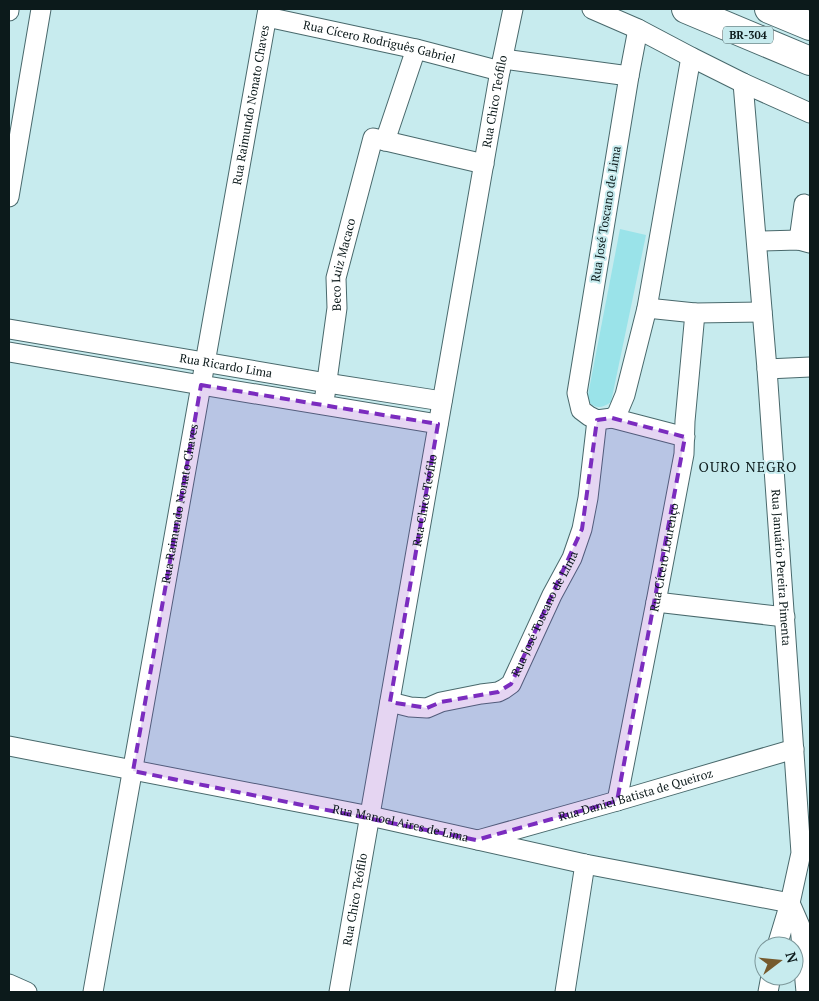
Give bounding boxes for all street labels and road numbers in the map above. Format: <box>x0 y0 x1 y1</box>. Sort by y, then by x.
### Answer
street label: Rua Cícero Rodriguês Gabriel <box>302 17 457 66</box>
street label: Rua Raimundo Nonato Chaves <box>229 24 272 186</box>
road number: BR-304 <box>723 26 773 44</box>
street label: Rua Chico Teófilo <box>479 53 510 149</box>
street label: Rua José Toscano de Lima <box>587 145 624 283</box>
street label: Beco Luiz Macaco <box>328 216 359 311</box>
street label: Rua Ricardo Lima <box>178 350 274 381</box>
street label: Rua Raimundo Nonato Chaves <box>158 422 201 585</box>
street label: Rua Chico Teófilo <box>409 453 440 548</box>
street label: Rua Januário Pereira Pimenta <box>768 489 794 646</box>
street label: Rua Cícero Lourenço <box>646 501 682 613</box>
street label: Rua José Toscano de Lima <box>508 549 581 679</box>
street label: Rua Daniel Batista de Queiroz <box>557 765 715 824</box>
street label: Rua Manoel Aires de Lima <box>331 801 470 845</box>
street label: Rua Chico Teófilo <box>339 852 370 947</box>

